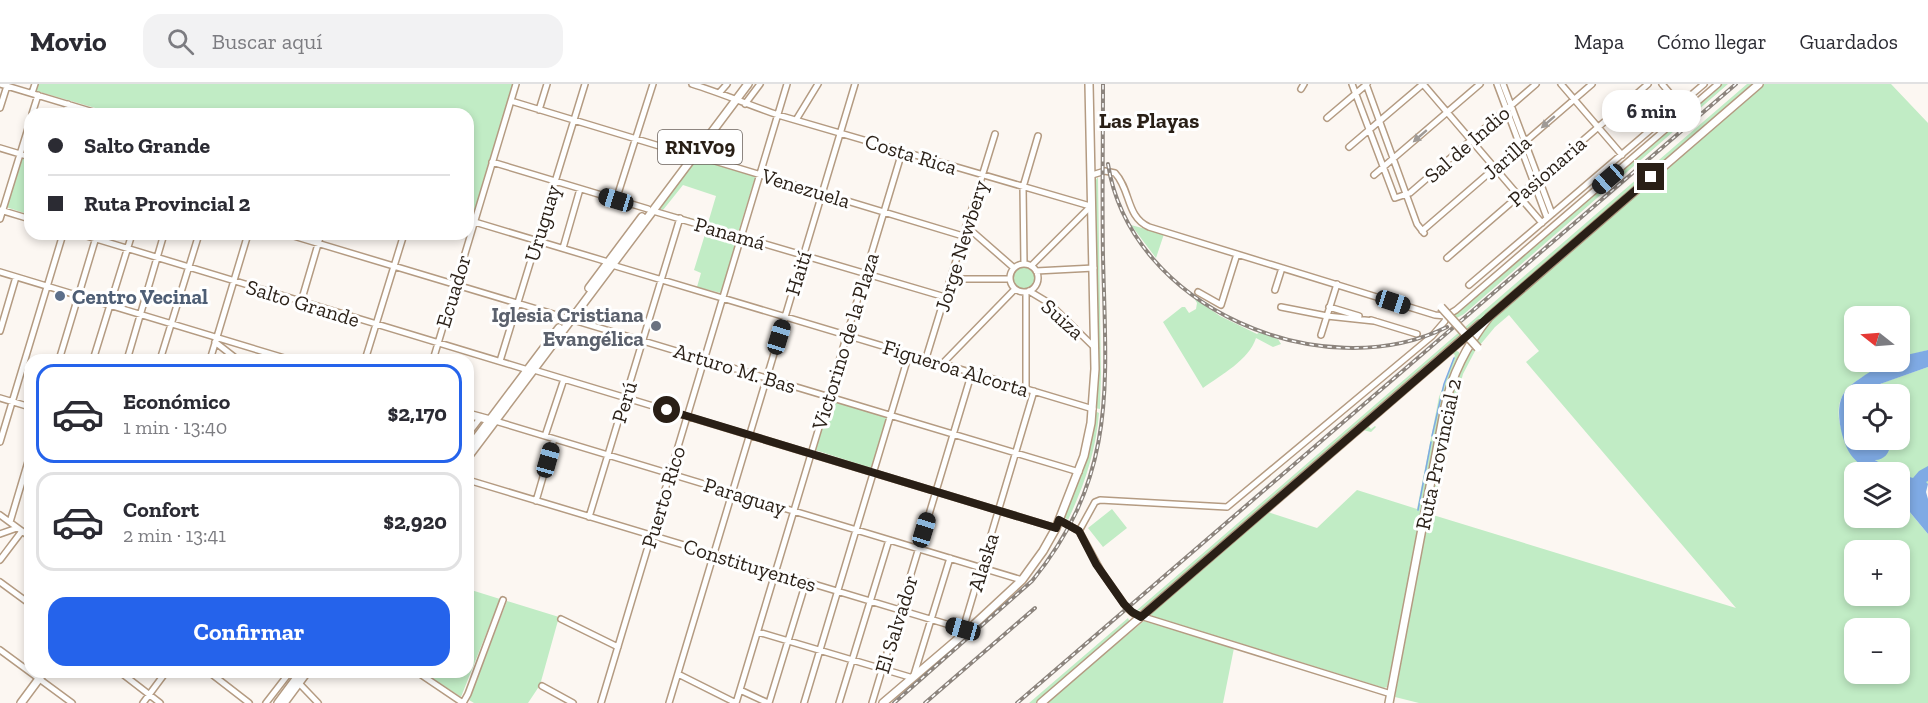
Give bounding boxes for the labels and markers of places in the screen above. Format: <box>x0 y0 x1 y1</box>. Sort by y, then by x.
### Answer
place label: Centro Vecinal <box>72 284 208 309</box>
marker: Centro Vecinal <box>53 289 67 303</box>
place label: Iglesia Cristiana Evangélica <box>491 302 644 351</box>
marker: Iglesia Cristiana Evangélica <box>649 319 663 333</box>

